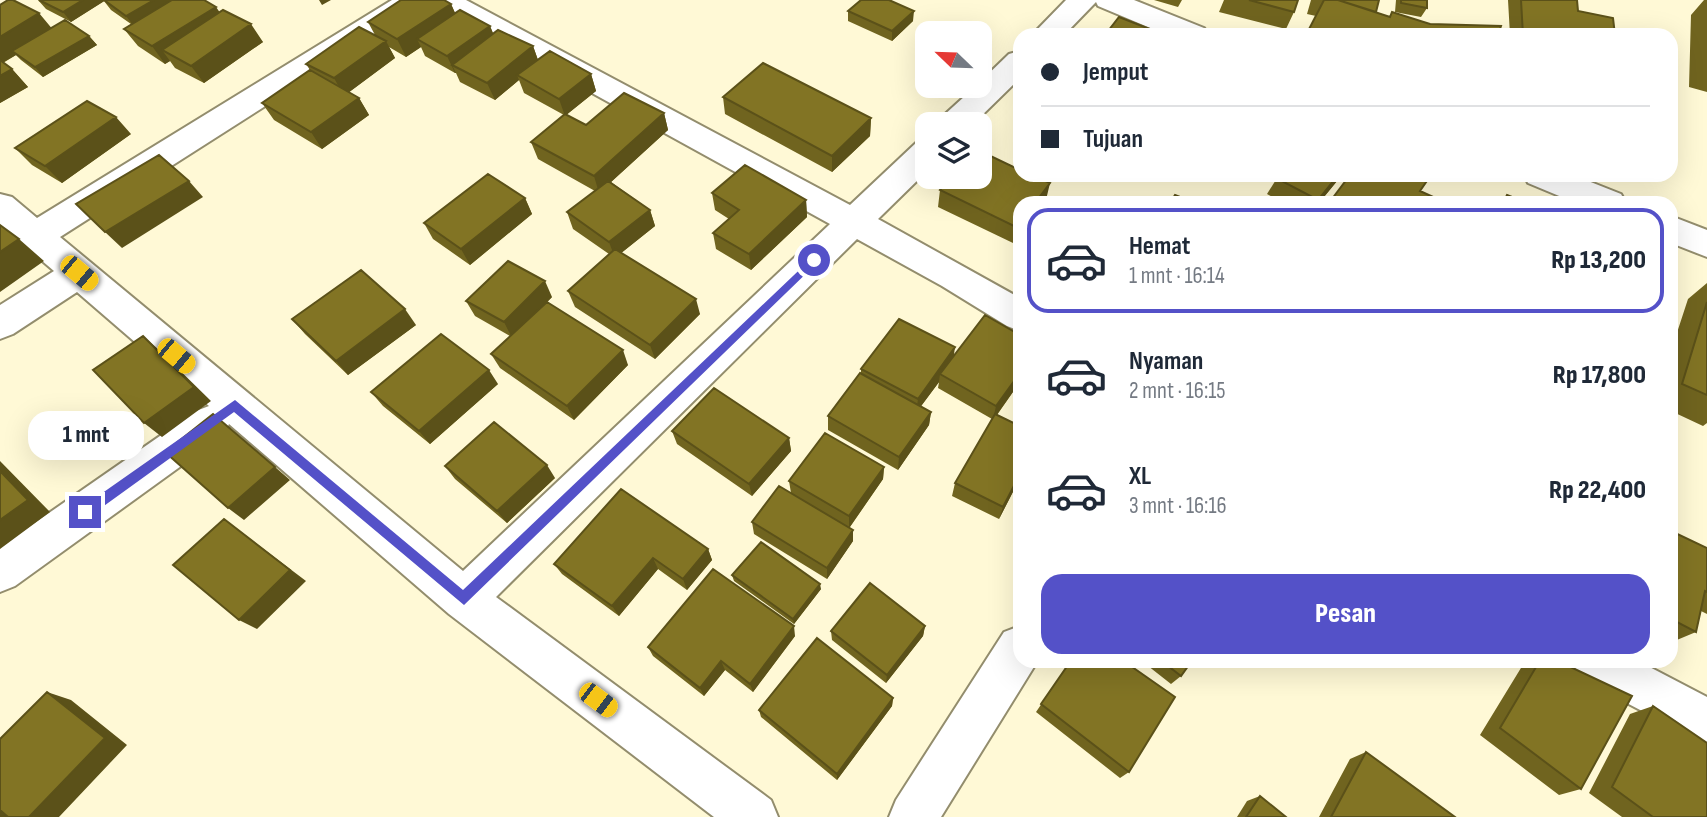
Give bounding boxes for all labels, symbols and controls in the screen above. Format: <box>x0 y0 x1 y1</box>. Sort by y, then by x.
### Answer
north arrow <box>915 21 992 98</box>
map controls <box>915 21 992 189</box>
text: Jemput <box>1083 57 1148 88</box>
button: layers <box>915 112 992 189</box>
text: Tujuan <box>1083 124 1143 155</box>
icon: car <box>1045 229 1108 292</box>
text: Hemat <box>1129 231 1190 262</box>
route start <box>798 244 830 276</box>
text: Rp 13,200 <box>1551 245 1646 276</box>
car <box>57 251 102 295</box>
text: 1 mnt · 16:14 <box>1129 262 1225 290</box>
car <box>154 334 199 378</box>
icon: car <box>1045 344 1108 407</box>
text: Nyaman <box>1129 346 1203 377</box>
text: Rp 17,800 <box>1553 360 1646 391</box>
text: 2 mnt · 16:15 <box>1129 377 1226 405</box>
callout: 1 mnt <box>27 410 143 460</box>
text: 1 mnt <box>63 421 109 449</box>
icon: car <box>1045 459 1108 522</box>
text: XL <box>1129 461 1151 492</box>
text: Rp 22,400 <box>1549 475 1646 506</box>
text: 3 mnt · 16:16 <box>1129 492 1227 520</box>
route end <box>69 496 101 528</box>
button: Pesan <box>1041 574 1650 654</box>
car <box>575 679 622 721</box>

